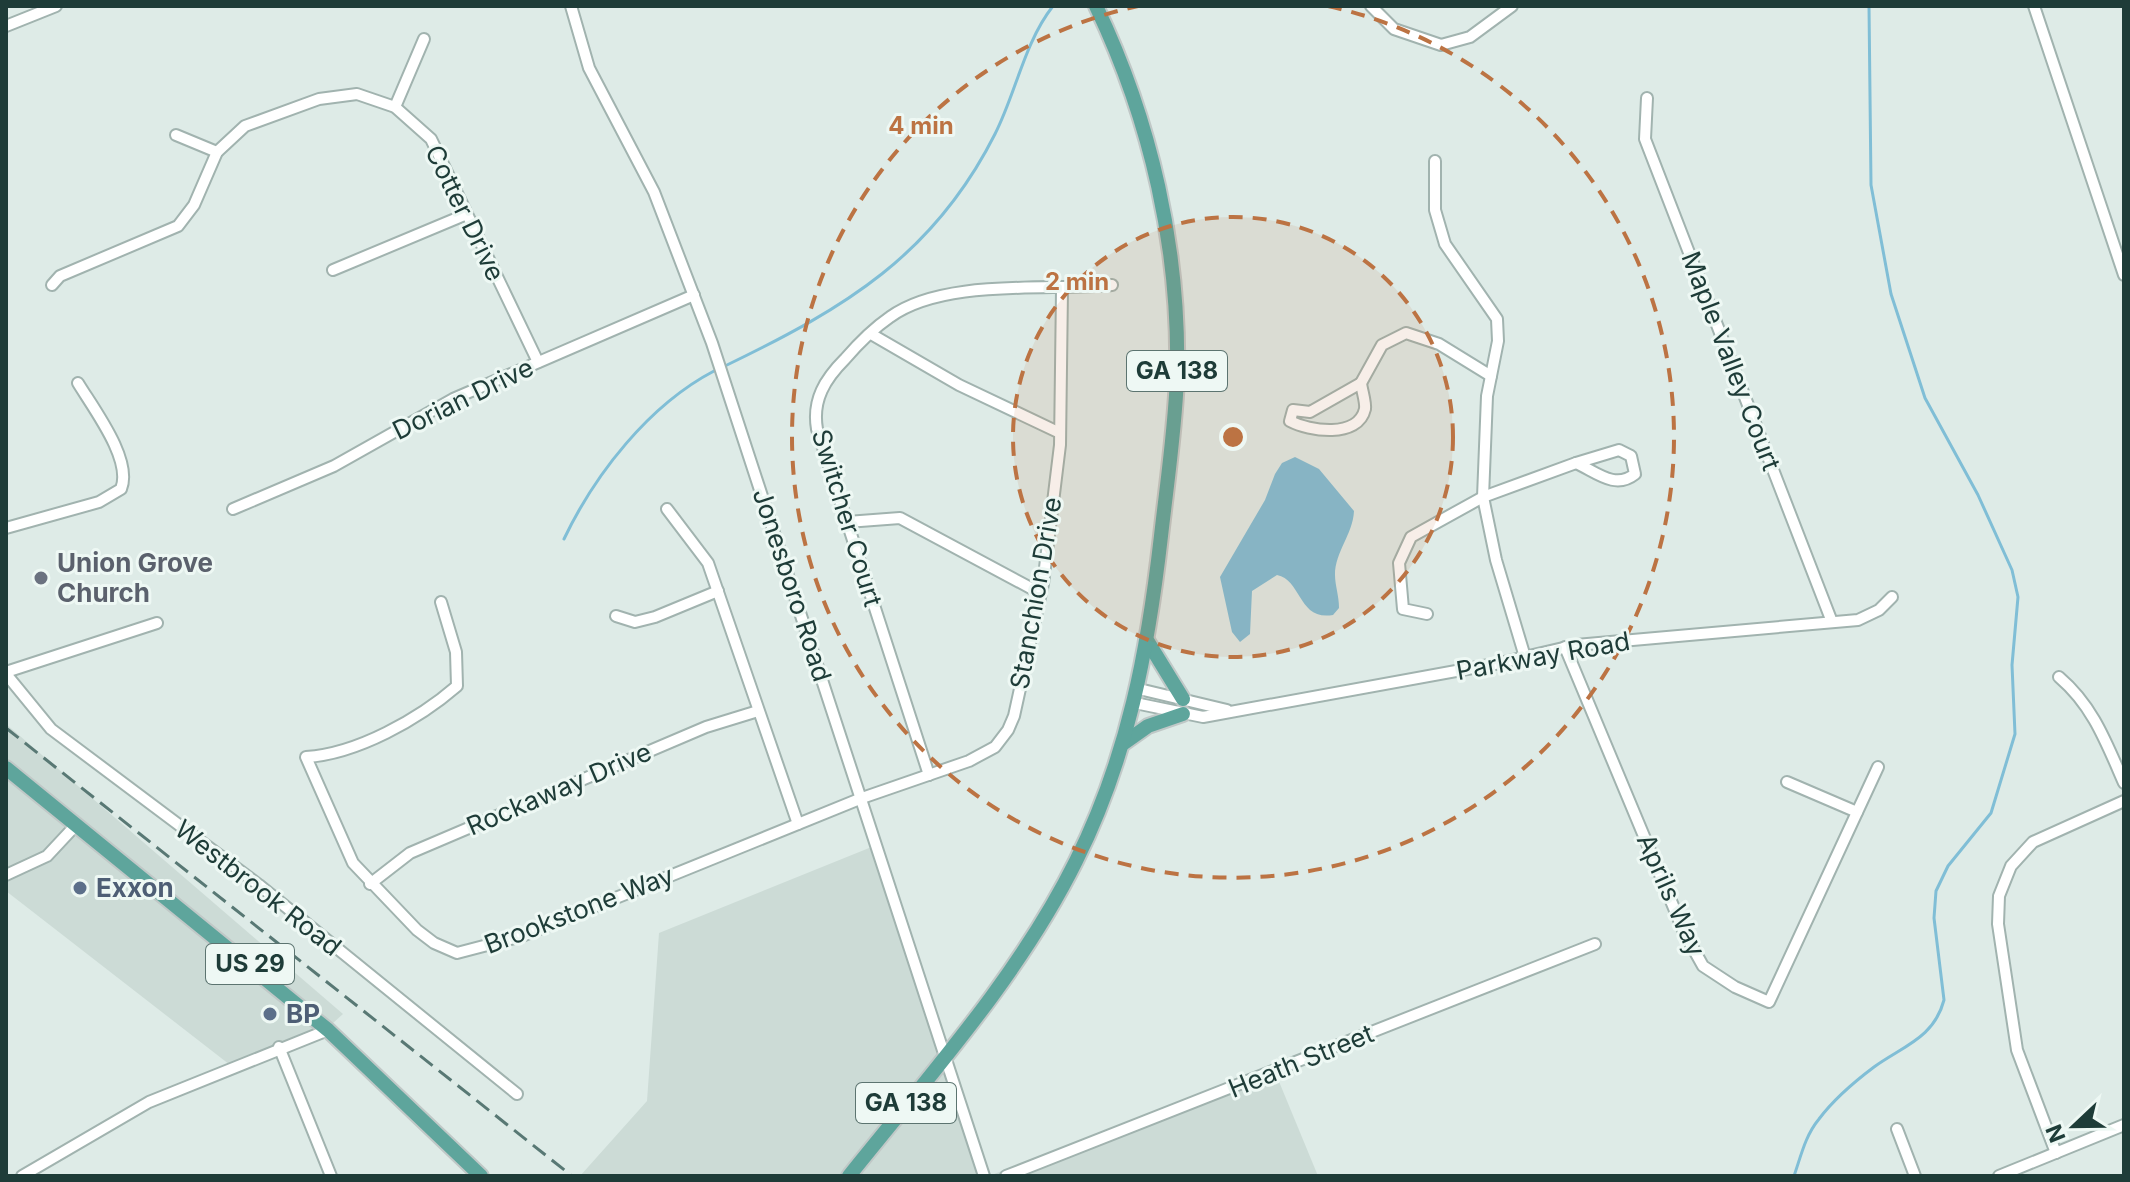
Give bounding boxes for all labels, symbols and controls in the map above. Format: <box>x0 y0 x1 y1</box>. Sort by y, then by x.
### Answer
text: 4 min <box>888 111 954 140</box>
street label: Cotter Drive <box>419 140 512 286</box>
street label: Maple Valley Court <box>1675 247 1787 475</box>
text: 2 min <box>1045 267 1109 296</box>
street label: Dorian Drive <box>387 351 538 446</box>
road number: GA 138 <box>1127 351 1227 391</box>
centre of rings <box>1219 423 1247 451</box>
street label: Switcher Court <box>806 426 889 610</box>
street label: Jonesboro Road <box>747 484 838 685</box>
street label: Stanchion Drive <box>1003 494 1068 691</box>
place label: Union Grove Church <box>57 547 213 608</box>
marker: Union Grove Church <box>32 569 50 587</box>
street label: Parkway Road <box>1454 625 1632 686</box>
street label: Rockaway Drive <box>462 736 656 841</box>
street label: Westbrook Road <box>169 813 348 962</box>
street label: Aprils Way <box>1631 829 1712 961</box>
street label: Brookstone Way <box>480 859 678 960</box>
place label: Exxon <box>96 872 174 903</box>
marker: Exxon <box>71 879 89 897</box>
road number: US 29 <box>206 944 294 984</box>
place label: BP <box>286 998 320 1029</box>
marker: BP <box>261 1005 279 1023</box>
street label: Heath Street <box>1224 1017 1378 1104</box>
road number: GA 138 <box>856 1083 956 1123</box>
north arrow <box>2034 1086 2114 1166</box>
text: N <box>2040 1121 2071 1146</box>

